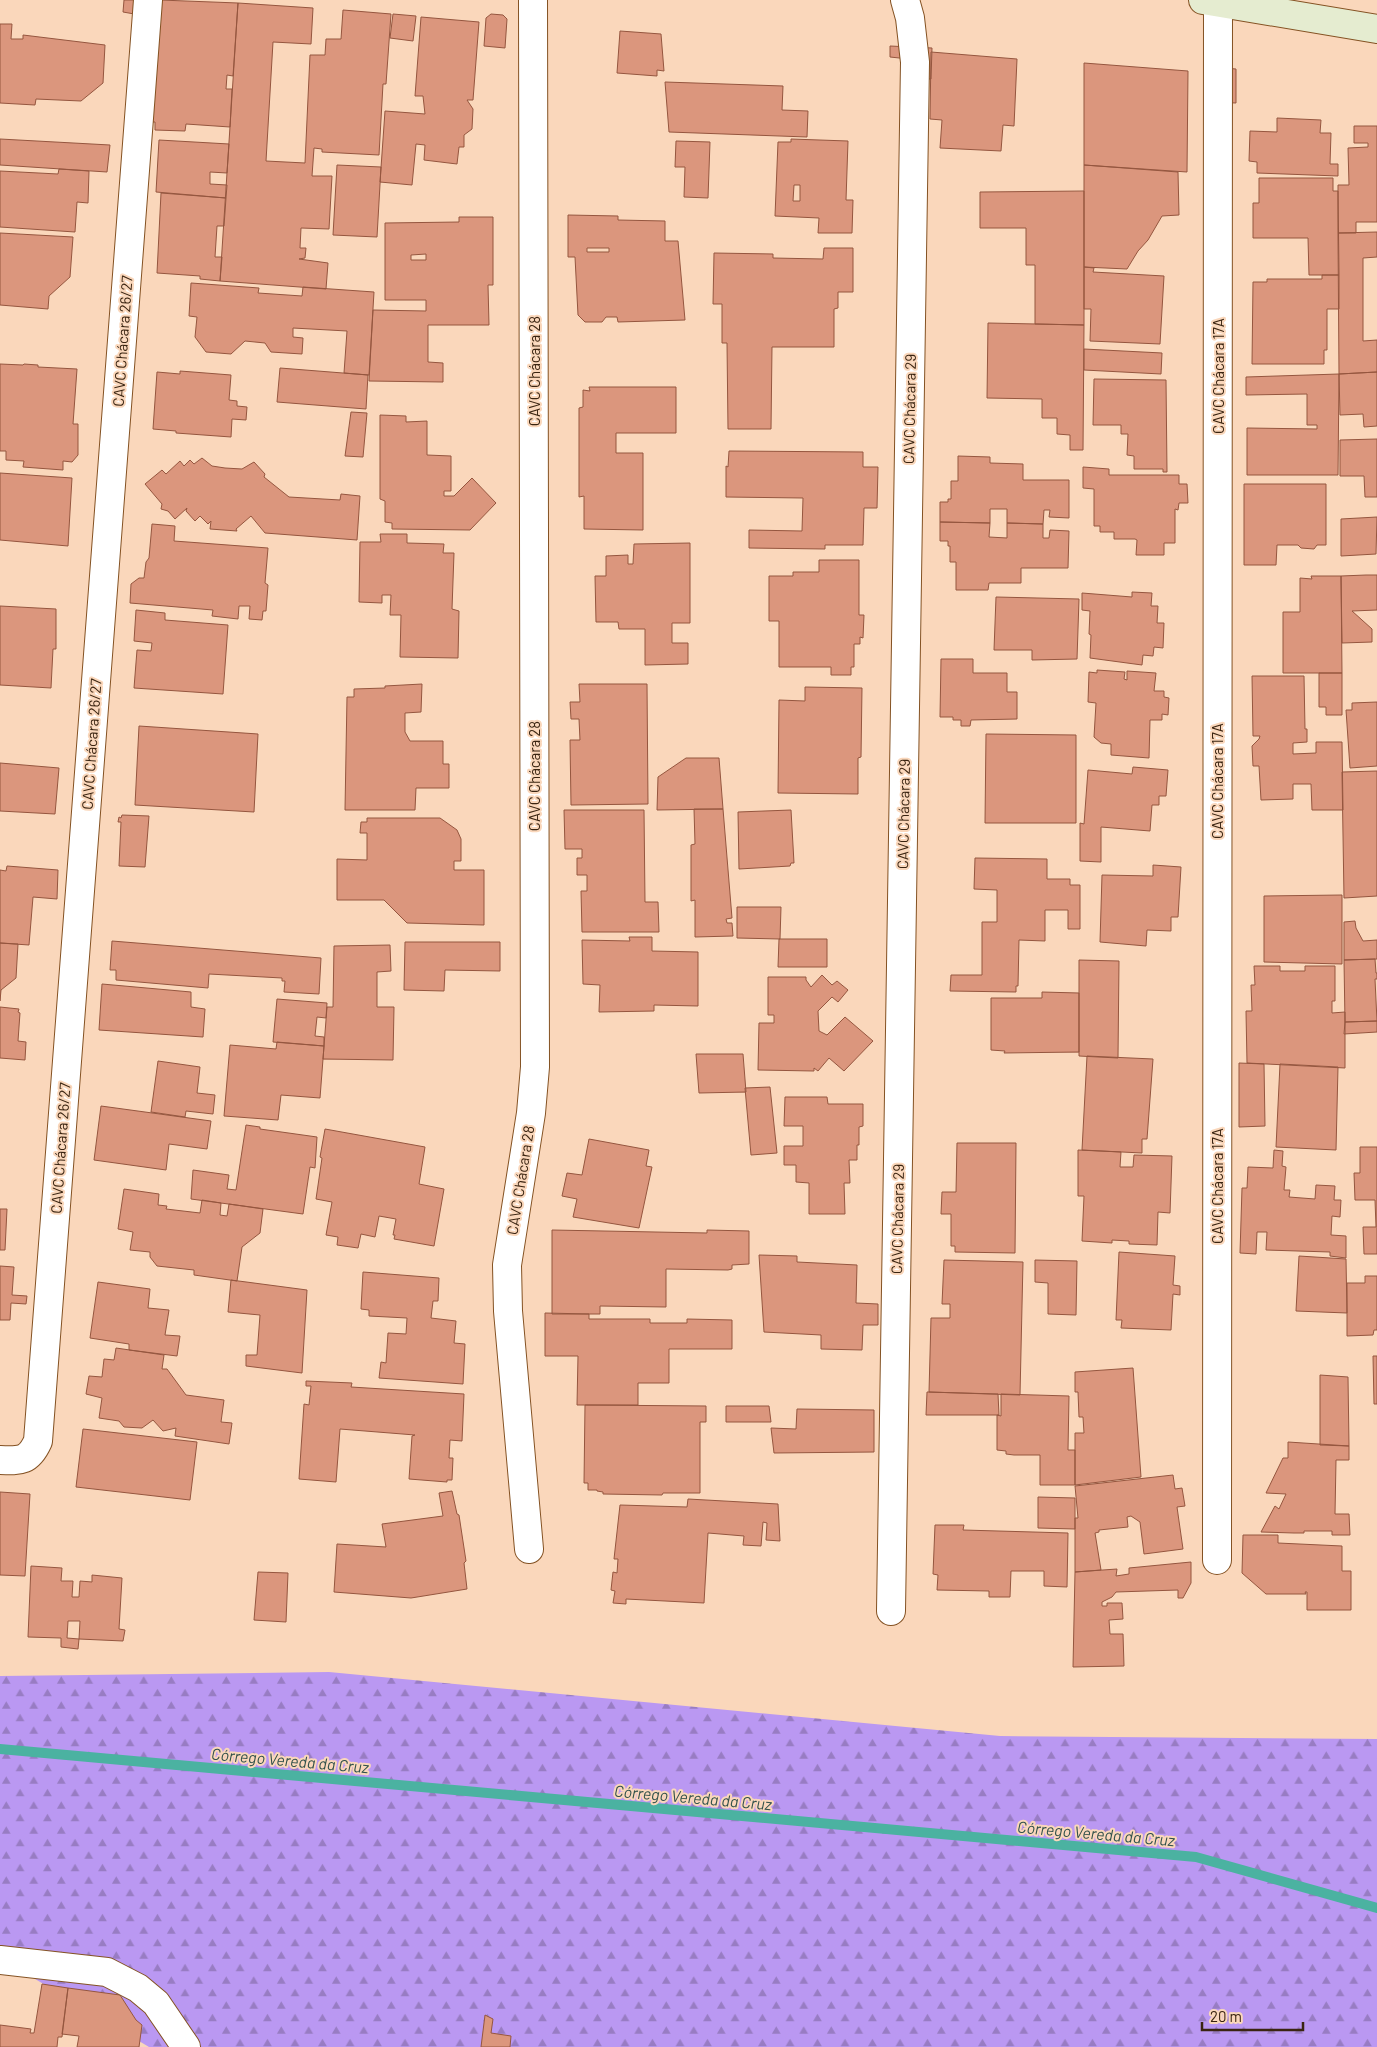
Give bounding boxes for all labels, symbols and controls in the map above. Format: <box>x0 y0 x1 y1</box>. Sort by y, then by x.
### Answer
street label: CAVC Chácara 26/27 <box>108 275 136 407</box>
street label: CAVC Chácara 28 <box>525 316 543 426</box>
street label: CAVC Chácara 17A <box>1209 318 1227 434</box>
street label: CAVC Chácara 29 <box>899 354 919 464</box>
street label: CAVC Chácara 26/27 <box>77 678 105 810</box>
street label: CAVC Chácara 28 <box>525 721 543 831</box>
street label: CAVC Chácara 17A <box>1208 723 1226 839</box>
street label: CAVC Chácara 29 <box>893 759 913 869</box>
street label: CAVC Chácara 26/27 <box>46 1082 74 1214</box>
street label: CAVC Chácara 28 <box>502 1124 538 1236</box>
street label: CAVC Chácara 17A <box>1208 1128 1226 1244</box>
street label: CAVC Chácara 29 <box>887 1164 907 1274</box>
water label: Córrego Vereda da Cruz <box>211 1744 371 1776</box>
water label: Córrego Vereda da Cruz <box>614 1781 774 1813</box>
water label: Córrego Vereda da Cruz <box>1017 1817 1177 1849</box>
scale bar <box>1202 2000 1303 2032</box>
text: 20 m <box>1210 2007 1242 2025</box>

